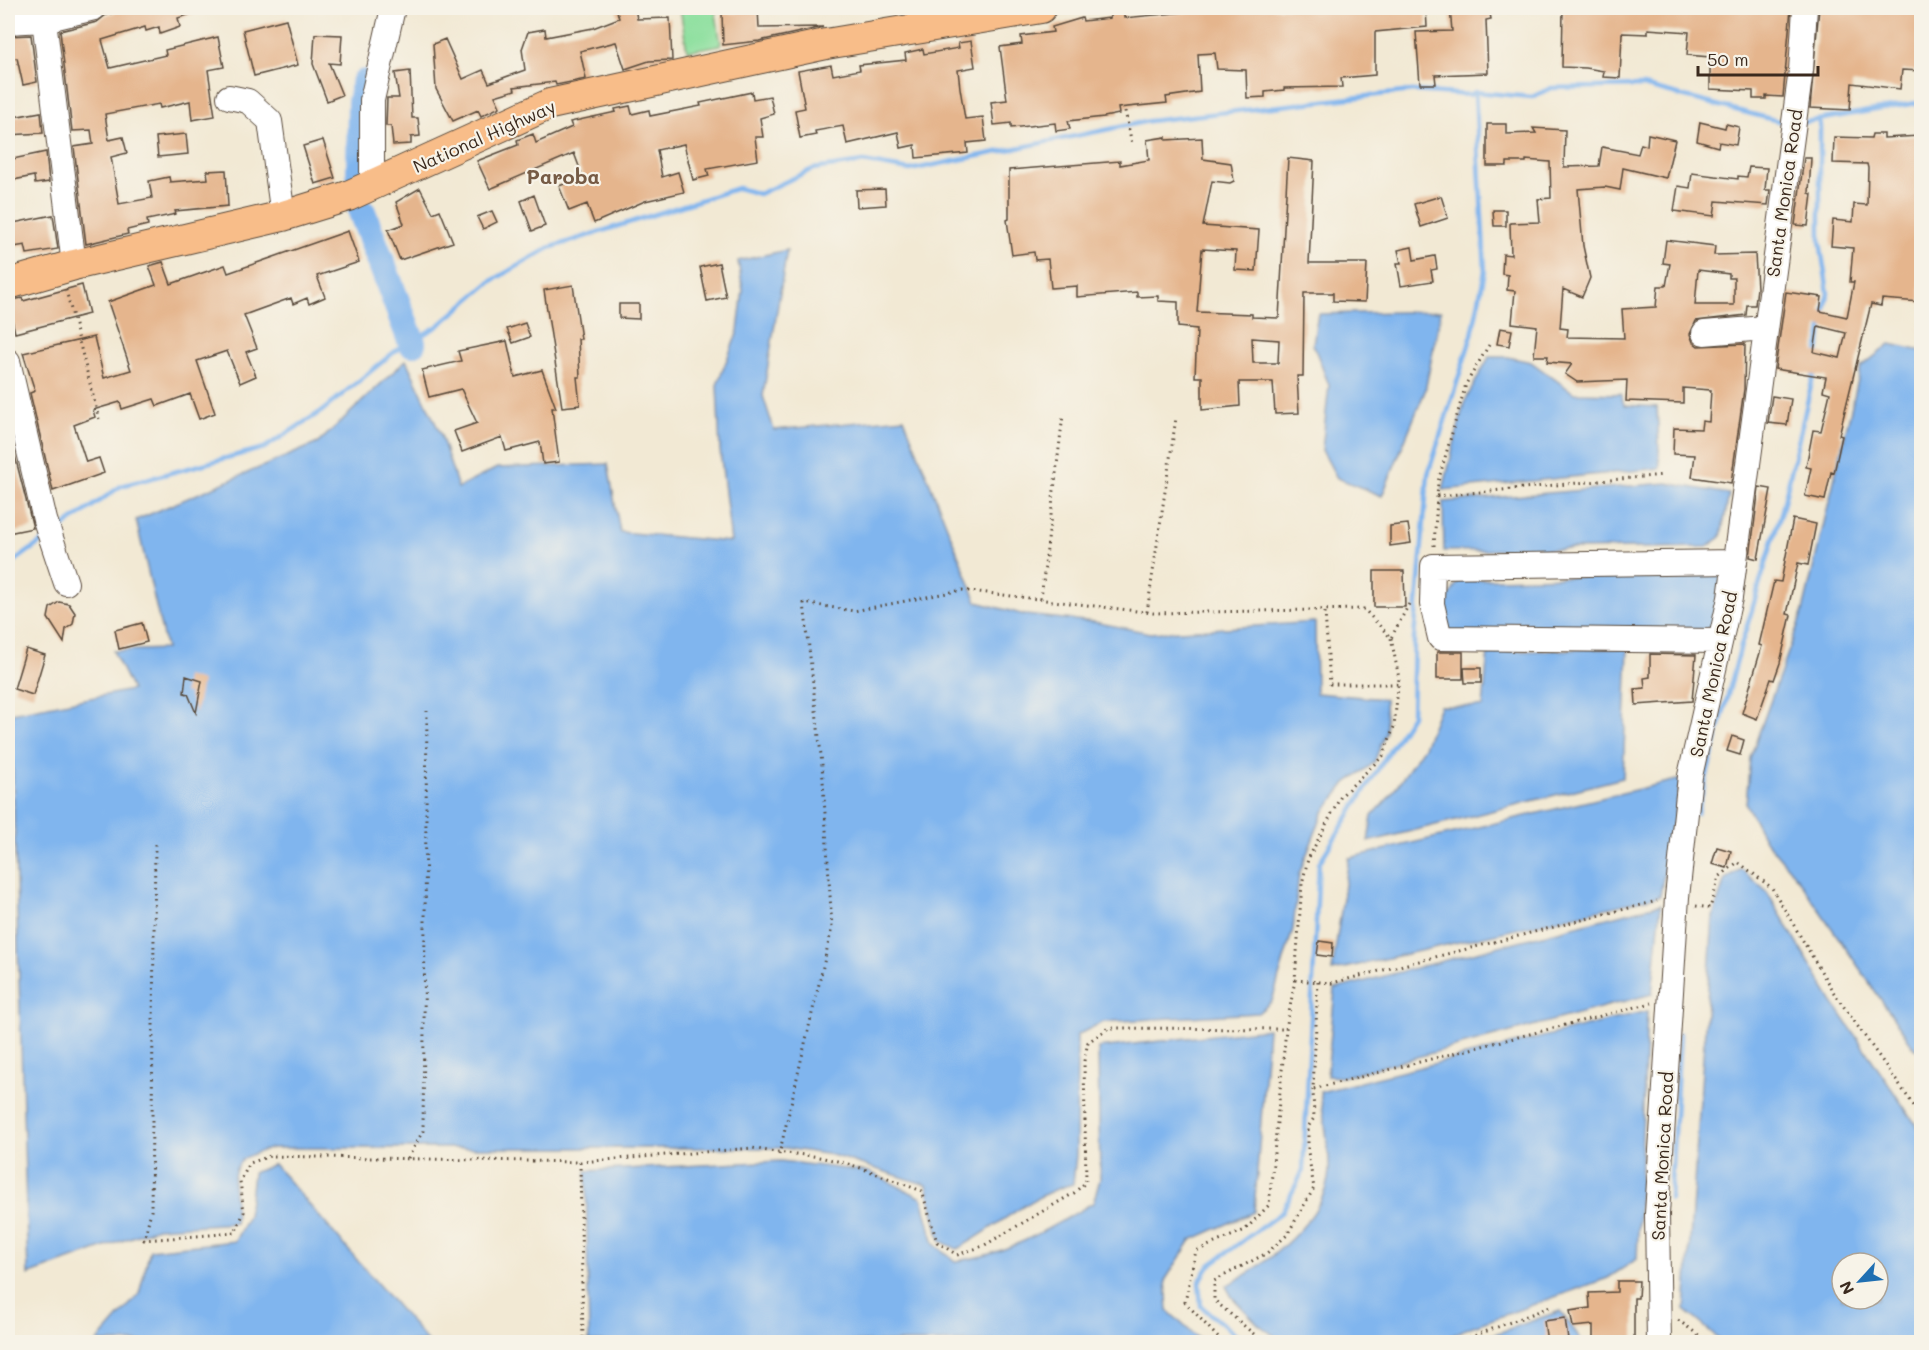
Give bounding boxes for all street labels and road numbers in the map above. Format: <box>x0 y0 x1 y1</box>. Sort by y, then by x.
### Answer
street label: National Highway <box>409 94 559 178</box>
street label: Santa Monica Road <box>1760 108 1808 278</box>
street label: Santa Monica Road <box>1684 589 1742 759</box>
street label: Santa Monica Road <box>1646 1071 1678 1241</box>

